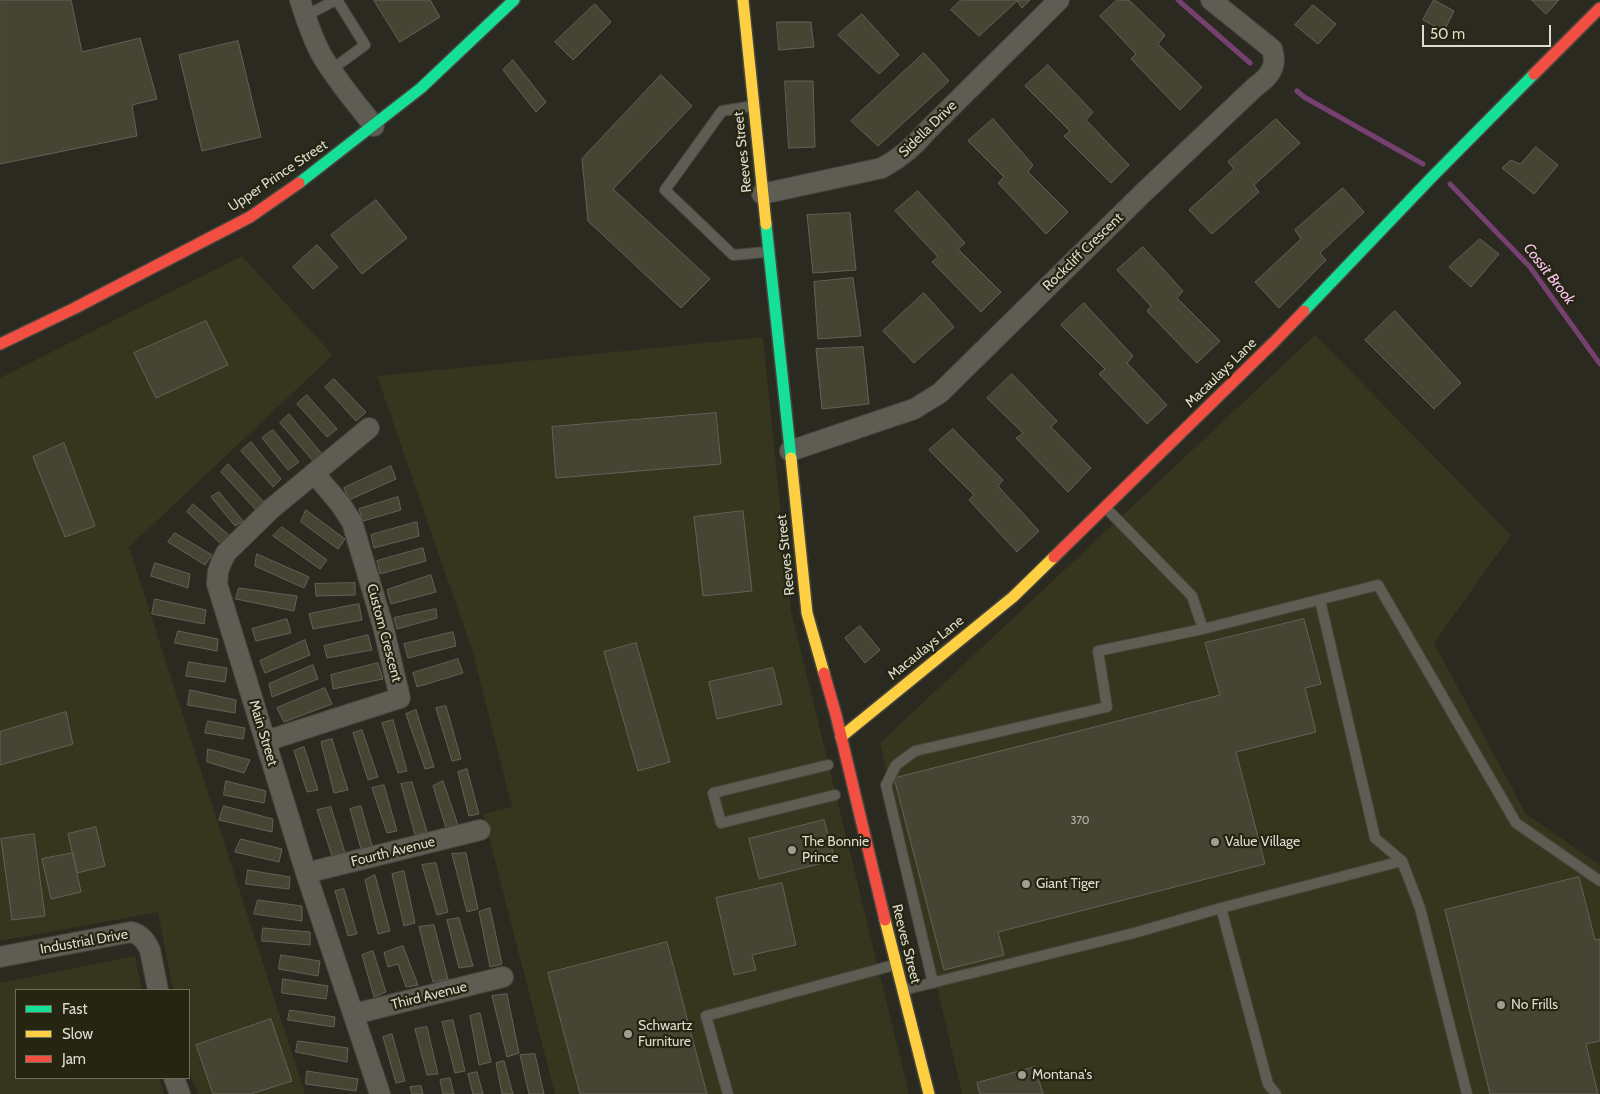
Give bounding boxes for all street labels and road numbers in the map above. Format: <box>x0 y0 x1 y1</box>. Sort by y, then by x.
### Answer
street label: Sidella Drive <box>896 97 960 161</box>
street label: Reeves Street <box>730 111 756 193</box>
street label: Upper Prince Street <box>225 137 331 215</box>
street label: Rockcliff Crescent <box>1039 210 1127 294</box>
street label: Macaulays Lane <box>1182 335 1260 411</box>
street label: Reeves Street <box>773 514 799 596</box>
street label: Custom Crescent <box>363 582 405 684</box>
street label: Macaulays Lane <box>885 612 967 684</box>
street label: Main Street <box>245 698 281 768</box>
street label: Fourth Avenue <box>349 833 437 871</box>
street label: Reeves Street <box>888 903 924 985</box>
street label: Industrial Drive <box>39 926 129 958</box>
street label: Third Avenue <box>389 978 469 1014</box>

